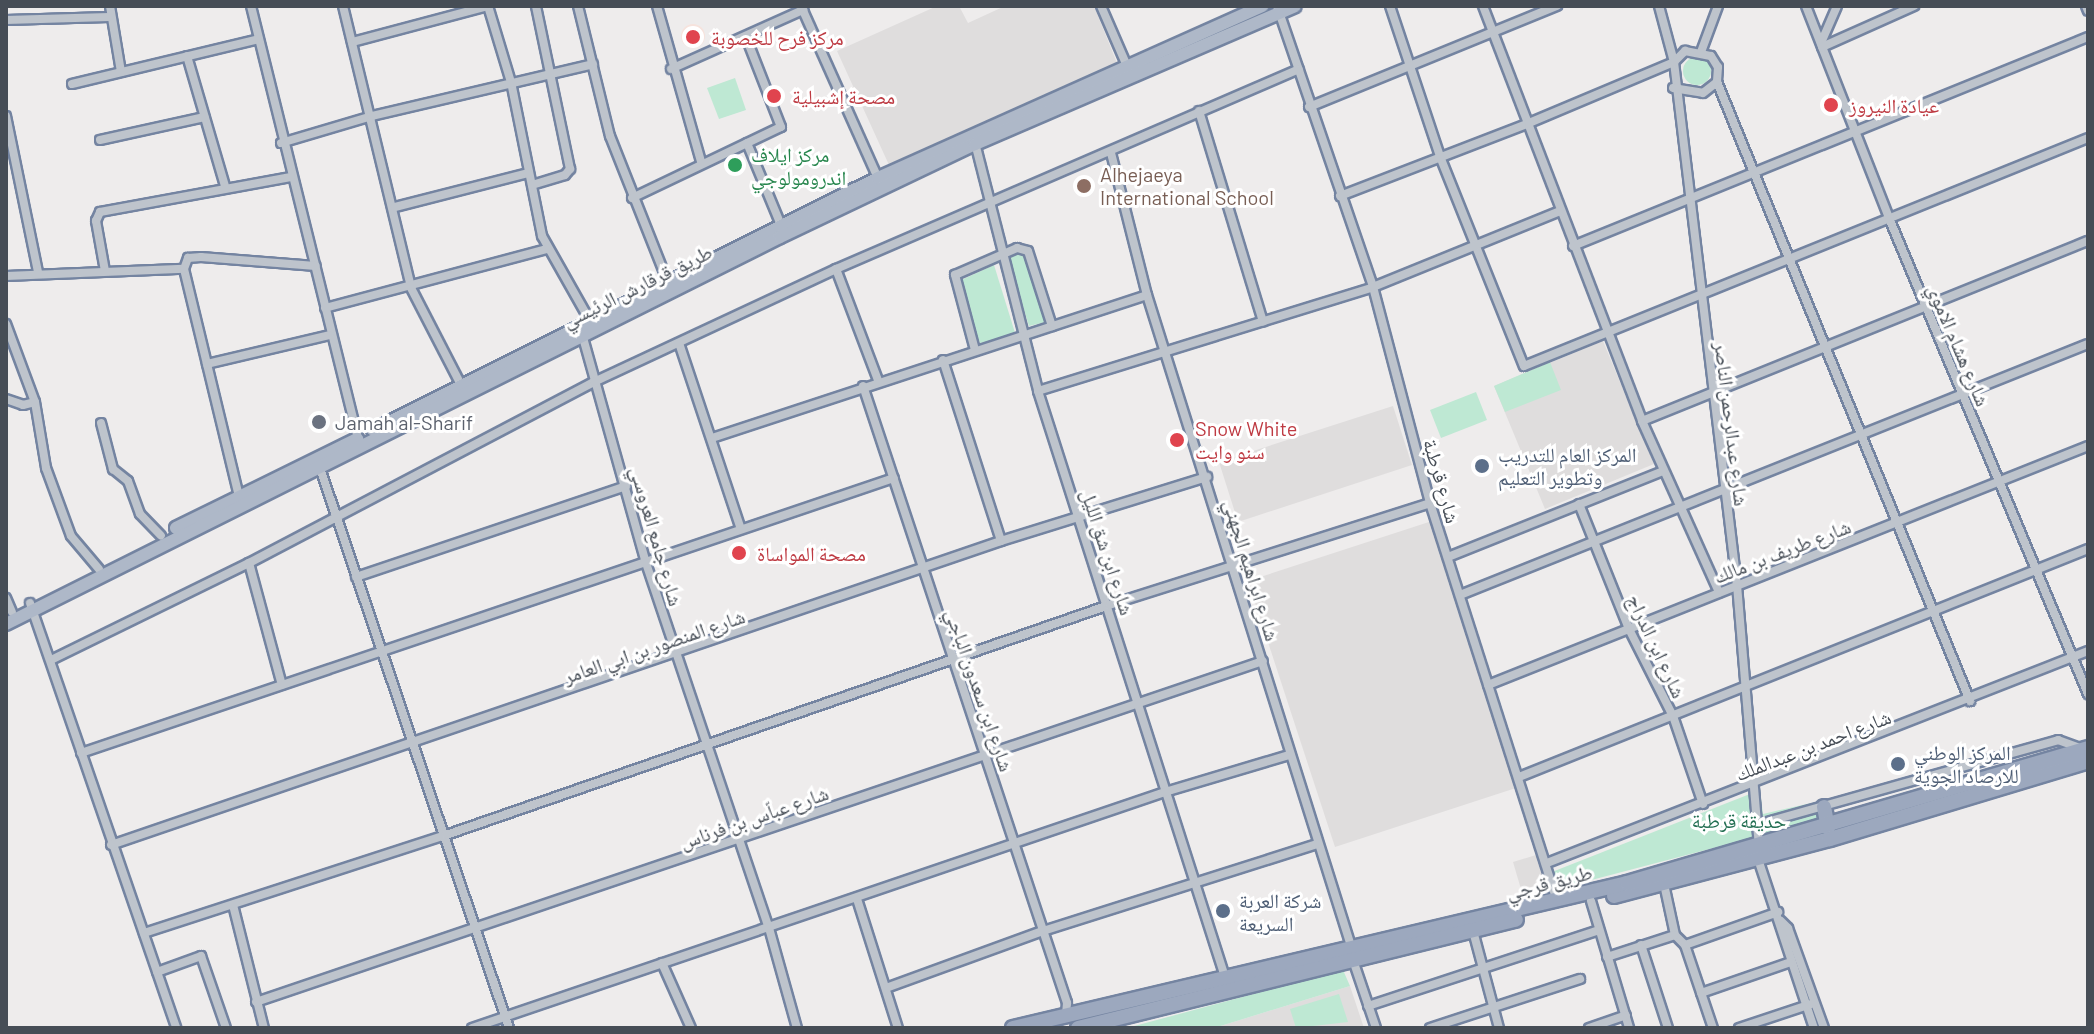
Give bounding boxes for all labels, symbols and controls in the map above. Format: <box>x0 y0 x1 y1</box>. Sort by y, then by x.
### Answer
place label: مركز فرح للخصوبة <box>711 25 844 49</box>
marker: مركز فرح للخصوبة <box>682 26 704 48</box>
place label: مصحة إشبيلية <box>792 84 895 108</box>
marker: مصحة إشبيلية <box>763 85 785 107</box>
place label: عيادة النيروز <box>1849 93 1939 117</box>
marker: عيادة النيروز <box>1820 94 1842 116</box>
place label: مركز ايلاف اندرومولوجي <box>751 142 846 189</box>
marker: مركز ايلاف اندرومولوجي <box>726 156 744 174</box>
place label: Alhejaeya International School <box>1100 162 1274 209</box>
marker: Alhejaeya International School <box>1075 177 1093 195</box>
street label: طريق قرقارش الرئيسي <box>558 239 716 333</box>
street label: شارع هشام الاموي <box>1923 280 1995 410</box>
street label: شارع عبدالرحمن الناصر <box>1710 341 1754 507</box>
place label: Jamah al-Sharif <box>335 410 473 434</box>
marker: Jamah al-Sharif <box>310 413 328 431</box>
place label: Snow White سنو وايت <box>1195 416 1297 463</box>
marker: Snow White سنو وايت <box>1166 429 1188 451</box>
street label: شارع قرطبة <box>1419 436 1465 526</box>
place label: المركز العام للتدريب وتطوير التعليم <box>1498 442 1637 489</box>
marker: المركز العام للتدريب وتطوير التعليم <box>1473 457 1491 475</box>
street label: شارع جامع العروسي <box>626 463 688 609</box>
street label: شارع ابن شق الليل <box>1076 486 1140 618</box>
street label: شارع ابراهيم الجهني <box>1219 496 1285 644</box>
street label: شارع طريف بن مالك <box>1710 514 1854 588</box>
place label: مصحة المواساة <box>757 541 866 565</box>
marker: مصحة المواساة <box>728 542 750 564</box>
street label: شارع ابن الدراج <box>1623 590 1691 702</box>
street label: شارع المنصور بن ابي العامر <box>560 604 748 688</box>
street label: شارع ابن سعدون الباجي <box>941 606 1019 774</box>
street label: شارع احمد بن عبدالملك <box>1732 704 1894 786</box>
place label: المركز الوطني للارصاد الجوية <box>1914 740 2019 787</box>
marker: المركز الوطني للارصاد الجوية <box>1889 755 1907 773</box>
street label: شارع عباّس بن فرناس <box>676 780 832 854</box>
park label: حديقة قرطبة <box>1692 808 1786 832</box>
street label: طريق قرجي <box>1503 860 1595 904</box>
place label: شركة العربة السريعة <box>1239 888 1321 935</box>
marker: شركة العربة السريعة <box>1214 902 1232 920</box>

